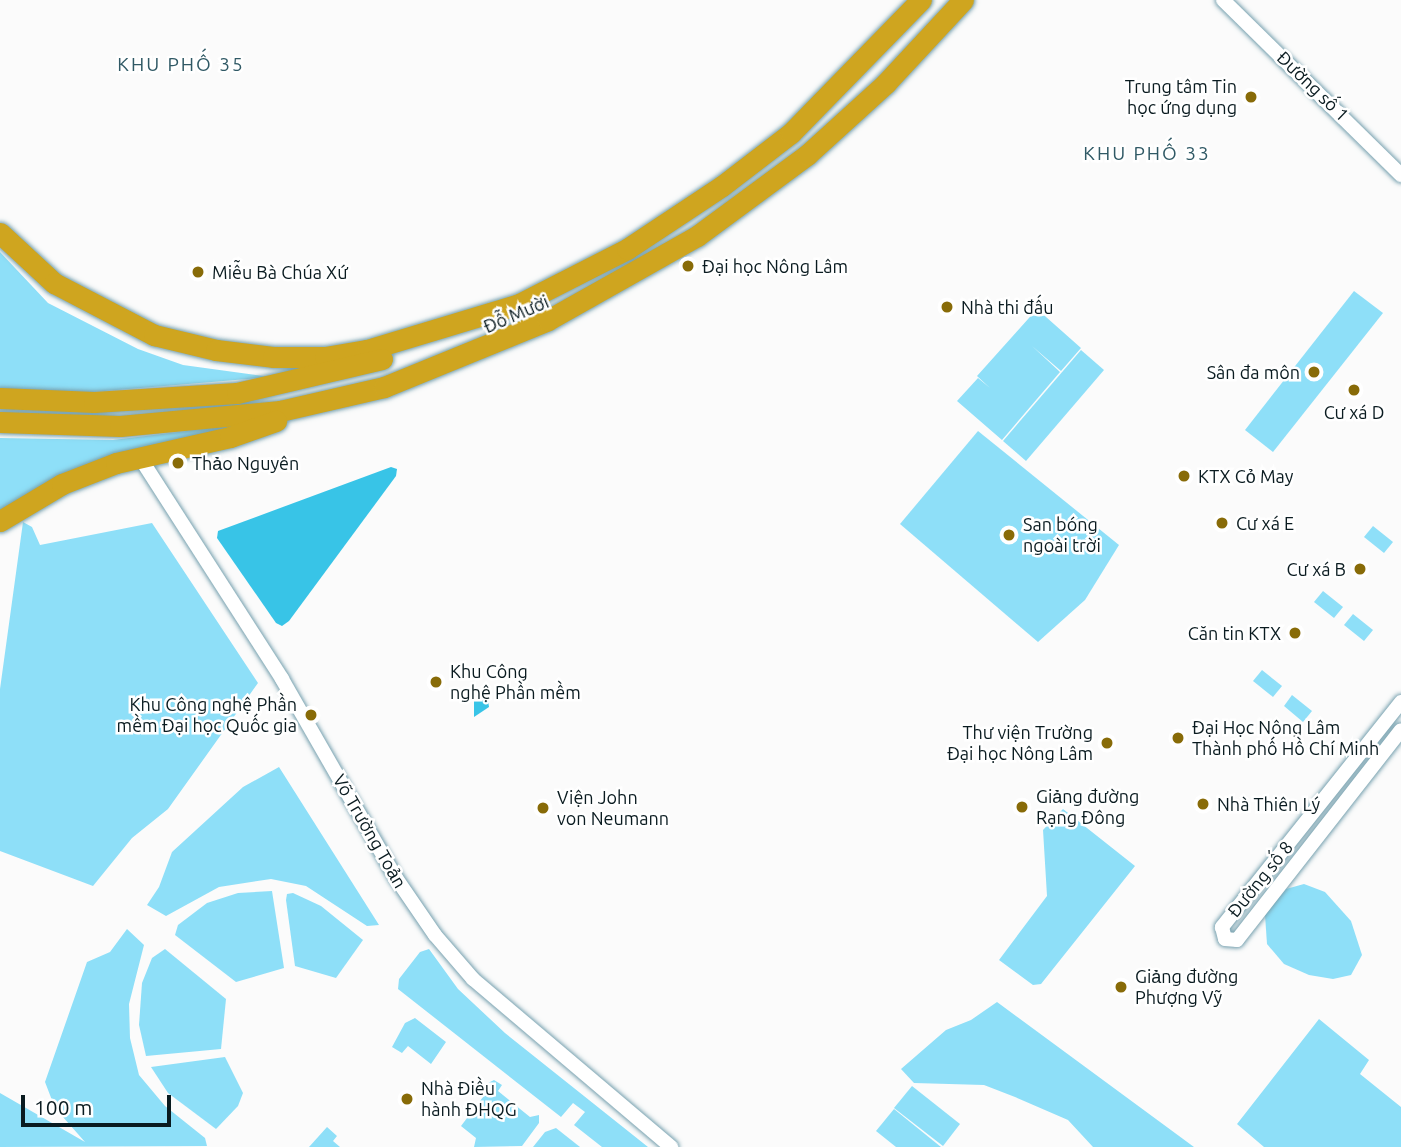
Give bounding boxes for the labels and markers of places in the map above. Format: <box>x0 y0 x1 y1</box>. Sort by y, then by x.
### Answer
place label: Trung tâm Tin học ứng dụng <box>1125 76 1237 119</box>
marker: Trung tâm Tin học ứng dụng <box>1243 89 1259 105</box>
place label: Đại học Nông Lâm <box>702 255 848 277</box>
marker: Đại học Nông Lâm <box>680 258 696 274</box>
place label: Miễu Bà Chúa Xứ <box>212 261 348 283</box>
marker: Miễu Bà Chúa Xứ <box>190 264 206 280</box>
place label: Nhà thi đấu <box>961 296 1053 318</box>
marker: Nhà thi đấu <box>939 299 955 315</box>
place label: Sân đa môn <box>1207 361 1300 383</box>
marker: Sân đa môn <box>1306 364 1322 380</box>
marker: Cư xá D <box>1346 382 1362 398</box>
place label: Cư xá D <box>1324 401 1384 423</box>
place label: Thảo Nguyên <box>192 452 299 474</box>
marker: Thảo Nguyên <box>170 455 186 471</box>
place label: KTX Cỏ May <box>1198 465 1294 487</box>
marker: KTX Cỏ May <box>1176 468 1192 484</box>
place label: Cư xá E <box>1236 512 1294 534</box>
place label: San bóng ngoài trời <box>1023 514 1101 556</box>
marker: Cư xá E <box>1214 515 1230 531</box>
marker: San bóng ngoài trời <box>1001 527 1017 543</box>
place label: Cư xá B <box>1287 558 1346 580</box>
marker: Cư xá B <box>1352 561 1368 577</box>
place label: Căn tin KTX <box>1188 622 1281 644</box>
marker: Căn tin KTX <box>1287 625 1303 641</box>
place label: Khu Công nghệ Phần mềm <box>450 661 581 704</box>
marker: Khu Công nghệ Phần mềm <box>428 674 444 690</box>
place label: Khu Công nghệ Phần mềm Đại học Quốc gia <box>117 694 297 736</box>
marker: Khu Công nghệ Phần mềm Đại học Quốc gia <box>303 707 319 723</box>
place label: Đại Học Nông Lâm Thành phố Hồ Chí Minh <box>1192 717 1379 760</box>
place label: Thư viện Trường Đại học Nông Lâm <box>947 722 1093 764</box>
marker: Đại Học Nông Lâm Thành phố Hồ Chí Minh <box>1170 730 1186 746</box>
marker: Thư viện Trường Đại học Nông Lâm <box>1099 735 1115 751</box>
place label: Giảng đường Rạng Đông <box>1036 786 1139 828</box>
place label: Viện John von Neumann <box>557 787 669 830</box>
place label: Nhà Thiên Lý <box>1217 793 1320 815</box>
marker: Nhà Thiên Lý <box>1195 796 1211 812</box>
marker: Giảng đường Rạng Đông <box>1014 799 1030 815</box>
marker: Viện John von Neumann <box>535 800 551 816</box>
place label: Giảng đường Phượng Vỹ <box>1135 966 1238 1009</box>
marker: Giảng đường Phượng Vỹ <box>1113 979 1129 995</box>
place label: Nhà Điều hành ĐHQG <box>421 1078 517 1120</box>
marker: Nhà Điều hành ĐHQG <box>399 1091 415 1107</box>

